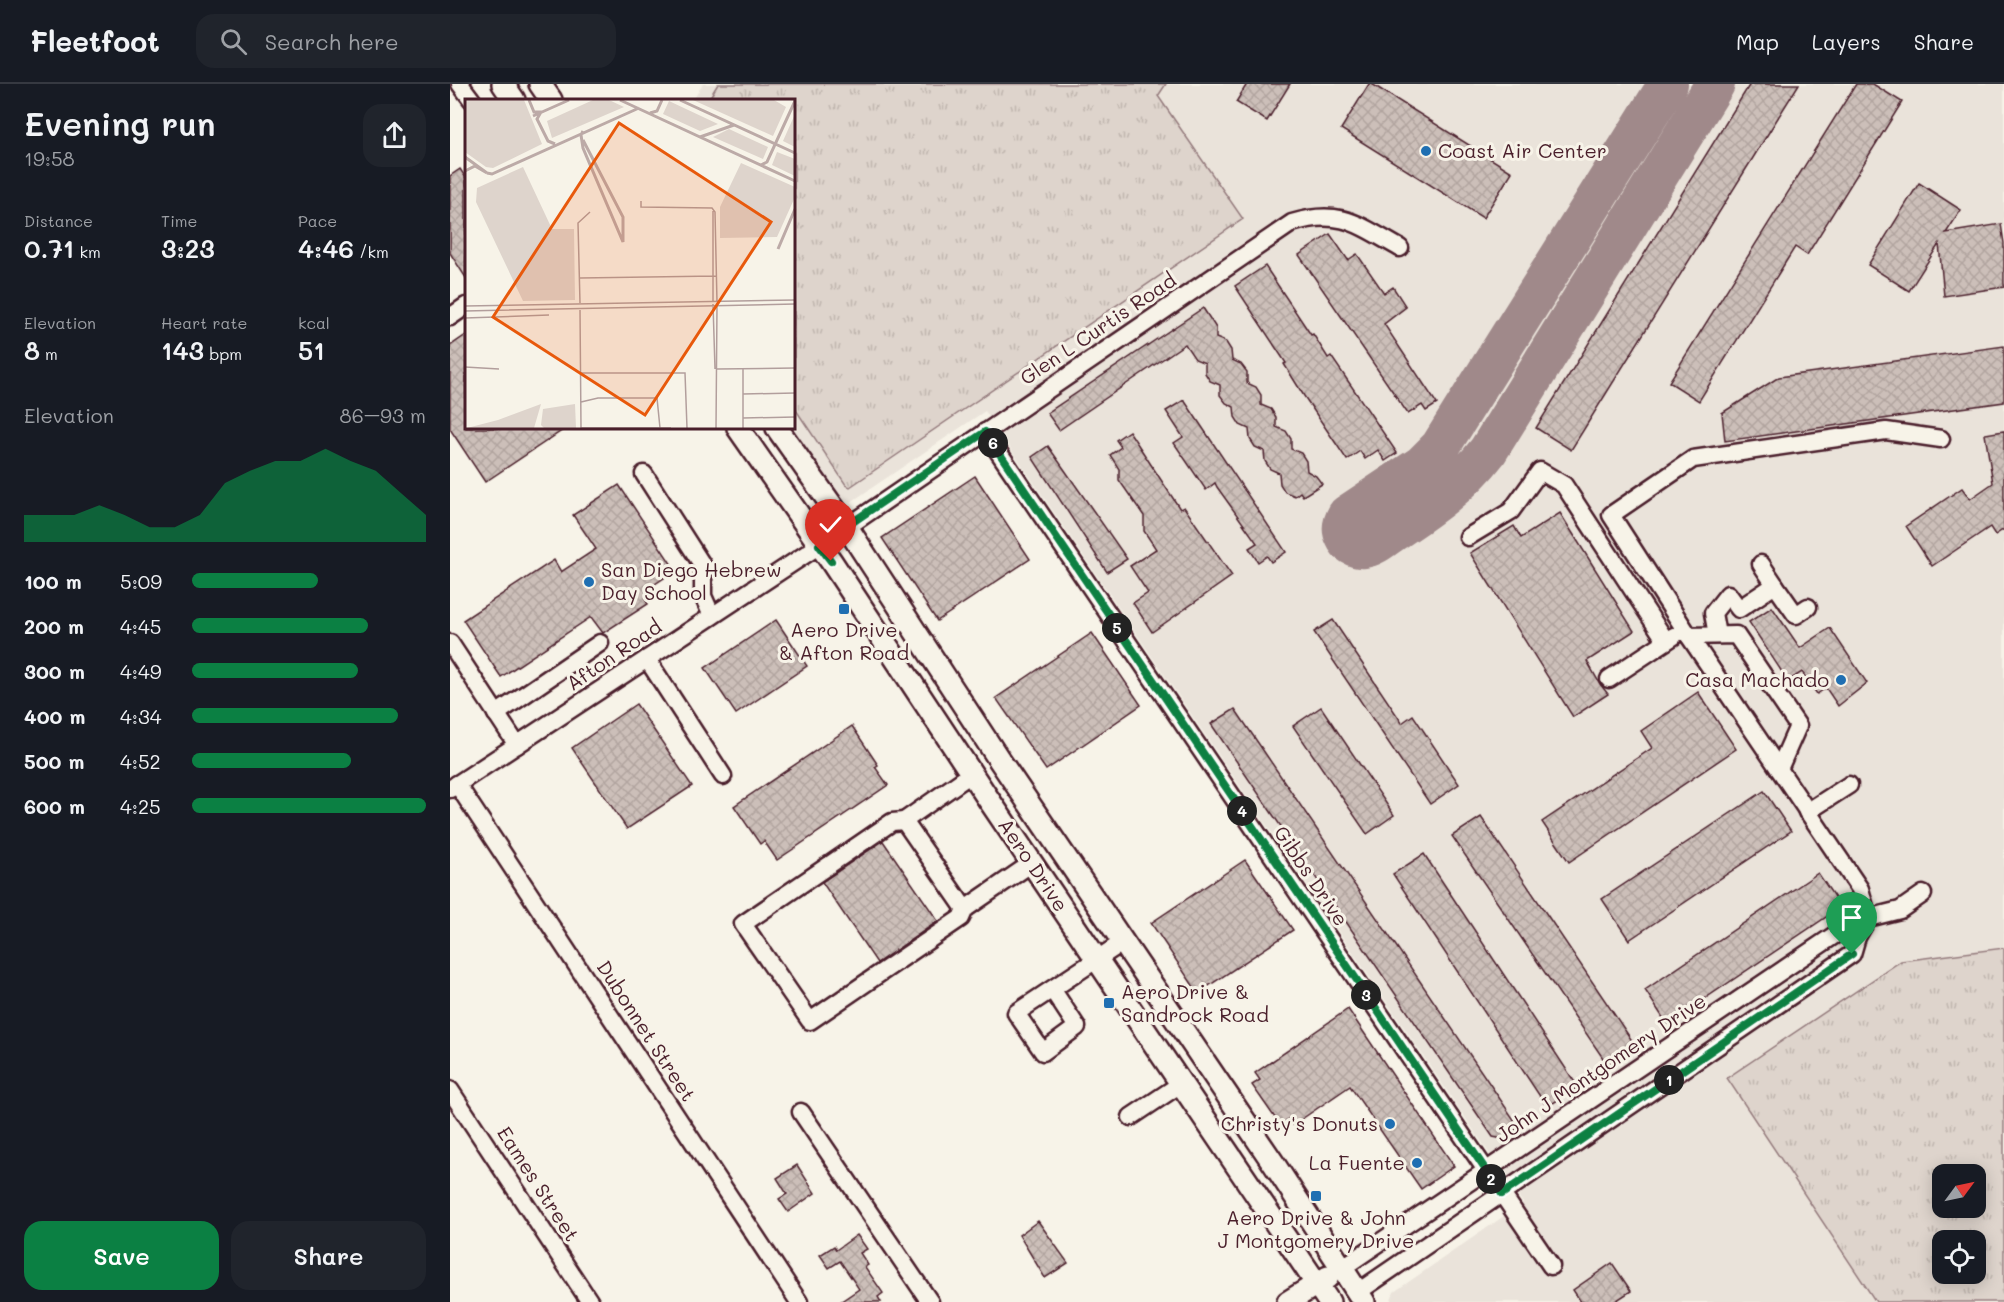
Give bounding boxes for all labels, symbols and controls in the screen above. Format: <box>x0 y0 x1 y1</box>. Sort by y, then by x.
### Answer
search box <box>196 14 616 68</box>
text: Fleetfoot <box>30 23 160 59</box>
icon: search <box>217 25 250 58</box>
text: Search here <box>265 27 399 56</box>
text: Map <box>1736 28 1779 55</box>
text: Layers <box>1812 28 1881 55</box>
text: Share <box>1914 28 1974 55</box>
inset map <box>465 99 795 429</box>
text: Evening run <box>24 101 216 144</box>
button: share <box>363 104 426 167</box>
place label: Coast Air Center <box>1438 137 1607 163</box>
marker: Coast Air Center <box>1419 144 1433 158</box>
text: 19:58 <box>24 145 75 171</box>
text: Distance <box>24 210 93 231</box>
text: Time <box>161 210 197 231</box>
text: Pace <box>298 210 337 231</box>
text: 0.71 <box>24 231 74 265</box>
text: 3:23 <box>161 231 215 265</box>
text: 4:46 <box>298 231 354 265</box>
text: km <box>74 241 101 262</box>
text: /km <box>354 241 389 262</box>
street label: Glen L Curtis Road <box>1014 266 1180 390</box>
text: Elevation <box>24 312 96 333</box>
text: Heart rate <box>161 312 247 333</box>
text: kcal <box>298 312 330 333</box>
text: 8 <box>24 333 40 367</box>
text: 143 <box>161 333 204 367</box>
text: 51 <box>298 333 325 367</box>
text: m <box>40 343 58 364</box>
text: bpm <box>204 343 242 364</box>
text: Elevation <box>24 402 114 428</box>
text: 86–93 m <box>340 402 426 428</box>
pin: 6 <box>978 428 1008 458</box>
text: 6 <box>988 432 998 453</box>
pin <box>805 499 856 561</box>
icon: check <box>814 508 847 541</box>
place label: San Diego Hebrew Day School <box>601 556 782 605</box>
text: 100 m <box>24 568 82 594</box>
text: 5:09 <box>120 568 162 594</box>
marker: San Diego Hebrew Day School <box>582 575 596 589</box>
marker: Aero Drive & Afton Road <box>837 602 851 616</box>
text: 200 m <box>24 613 84 639</box>
text: 4:45 <box>120 613 161 639</box>
street label: Afton Road <box>561 613 666 696</box>
pin: 5 <box>1102 613 1132 643</box>
place label: Aero Drive & Afton Road <box>779 616 909 665</box>
text: 5 <box>1112 617 1122 638</box>
text: 300 m <box>24 658 85 684</box>
text: 4:49 <box>120 658 162 684</box>
place label: Casa Machado <box>1685 666 1829 692</box>
marker: Casa Machado <box>1834 673 1848 687</box>
text: 400 m <box>24 703 85 729</box>
text: 4:34 <box>120 703 161 729</box>
text: 500 m <box>24 748 84 774</box>
text: 4:52 <box>120 748 161 774</box>
text: 600 m <box>24 793 85 819</box>
text: 4:25 <box>120 793 161 819</box>
pin: 4 <box>1227 796 1257 826</box>
text: 4 <box>1237 800 1247 821</box>
street label: Aero Drive <box>993 813 1075 916</box>
street label: Gibbs Drive <box>1269 820 1355 931</box>
pin <box>1826 892 1877 954</box>
icon: arrive <box>1835 901 1868 934</box>
street label: Dubonnet Street <box>592 955 702 1106</box>
place label: Aero Drive & Sandrock Road <box>1121 978 1269 1027</box>
pin: 3 <box>1351 980 1381 1010</box>
text: 3 <box>1361 984 1371 1005</box>
street label: John J Montgomery Drive <box>1490 987 1711 1147</box>
marker: Aero Drive & Sandrock Road <box>1102 996 1116 1010</box>
pin: 1 <box>1654 1065 1684 1095</box>
text: 1 <box>1665 1069 1673 1090</box>
place label: Christy's Donuts <box>1221 1110 1378 1136</box>
marker: Christy's Donuts <box>1383 1117 1397 1131</box>
street label: Eames Street <box>492 1121 586 1246</box>
place label: La Fuente <box>1309 1149 1405 1175</box>
marker: La Fuente <box>1410 1156 1424 1170</box>
pin: 2 <box>1476 1164 1506 1194</box>
north arrow <box>1932 1164 1986 1218</box>
map controls <box>1932 1164 1986 1284</box>
text: 2 <box>1487 1168 1495 1189</box>
marker: Aero Drive & John J Montgomery Drive <box>1309 1189 1323 1203</box>
place label: Aero Drive & John J Montgomery Drive <box>1218 1204 1414 1253</box>
button: Save <box>24 1221 219 1290</box>
button: Share <box>231 1221 426 1290</box>
button: locate <box>1932 1230 1986 1284</box>

